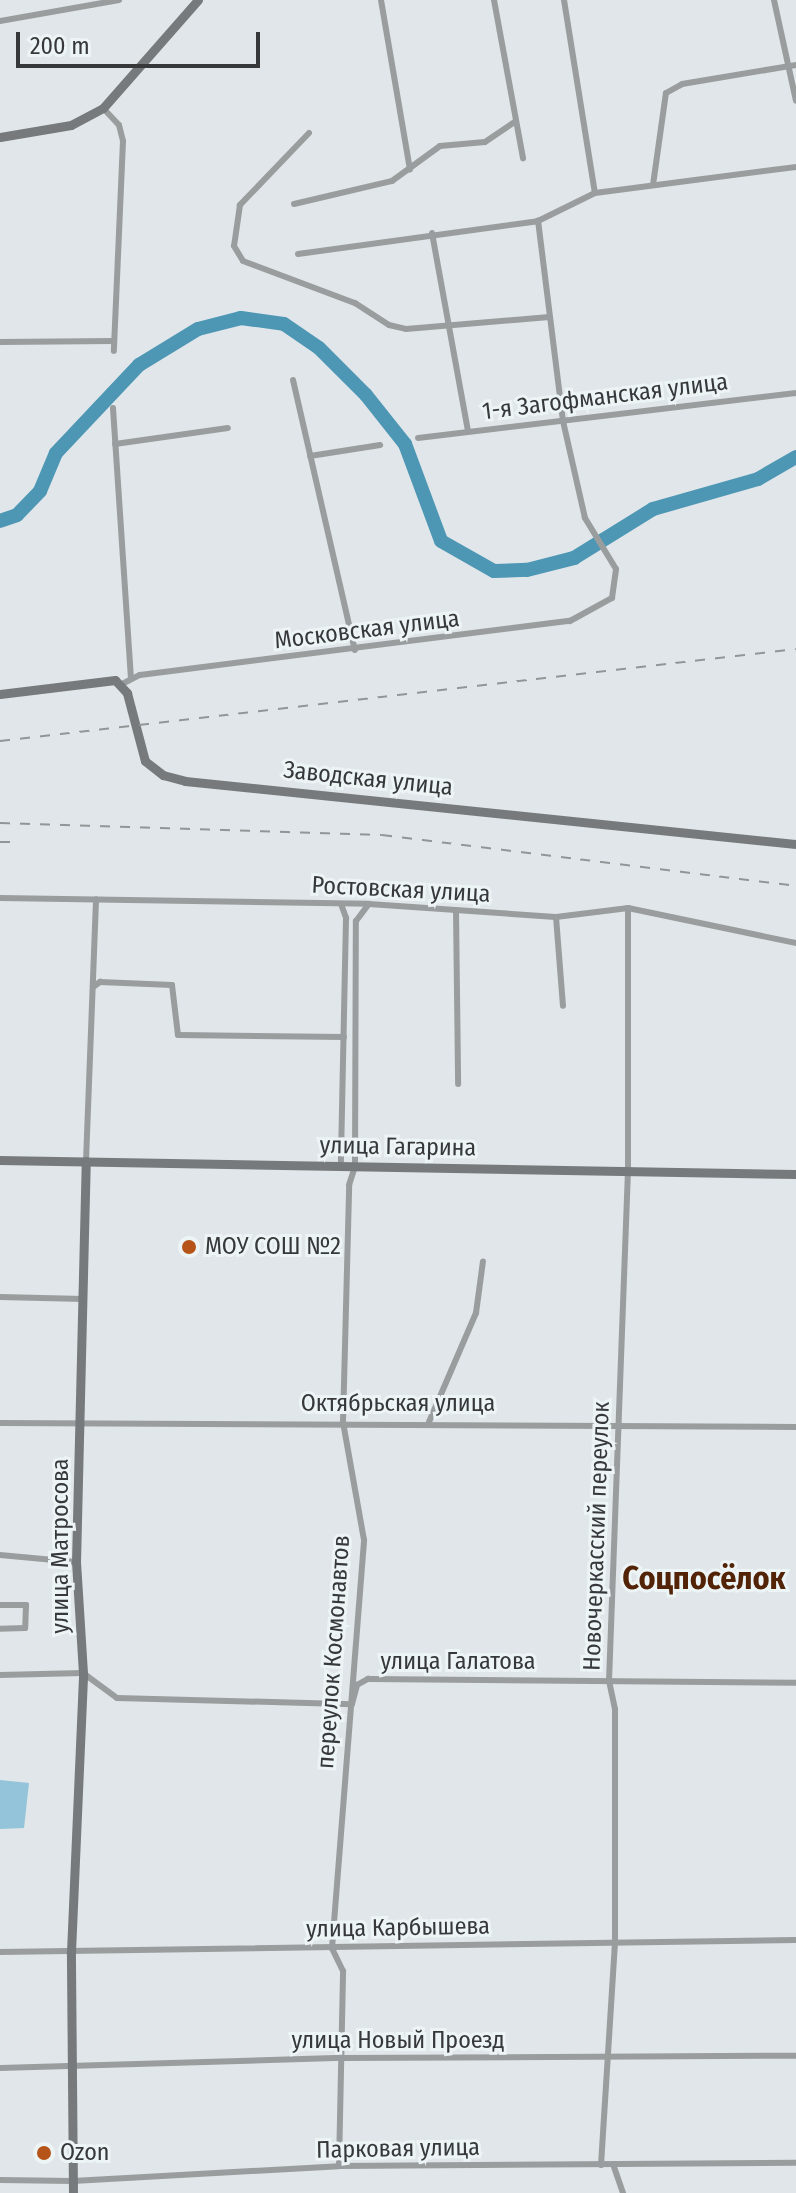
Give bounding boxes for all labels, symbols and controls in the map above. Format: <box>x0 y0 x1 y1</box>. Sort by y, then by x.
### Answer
scale bar <box>20 16 264 66</box>
text: 200 m <box>30 32 90 60</box>
street label: 1-я Загофманская улица <box>481 368 729 426</box>
street label: Московская улица <box>273 604 461 656</box>
street label: Заводская улица <box>282 756 454 802</box>
street label: Ростовская улица <box>311 871 491 909</box>
street label: улица Гагарина <box>319 1131 477 1163</box>
place label: МОУ СОШ №2 <box>205 1233 341 1261</box>
marker: МОУ СОШ №2 <box>180 1238 198 1256</box>
street label: Октябрьская улица <box>301 1390 495 1418</box>
street label: Новочеркасский переулок <box>578 1401 616 1671</box>
street label: улица Матросова <box>47 1458 75 1634</box>
street label: переулок Космонавтов <box>311 1534 357 1770</box>
district label: Соцпосёлок <box>622 1559 786 1597</box>
street label: улица Галатова <box>380 1648 536 1676</box>
street label: улица Карбышева <box>306 1912 490 1944</box>
street label: улица Новый Проезд <box>291 2027 505 2055</box>
street label: Парковая улица <box>316 2133 480 2165</box>
place label: Ozon <box>60 2139 109 2167</box>
marker: Ozon <box>35 2144 53 2162</box>

